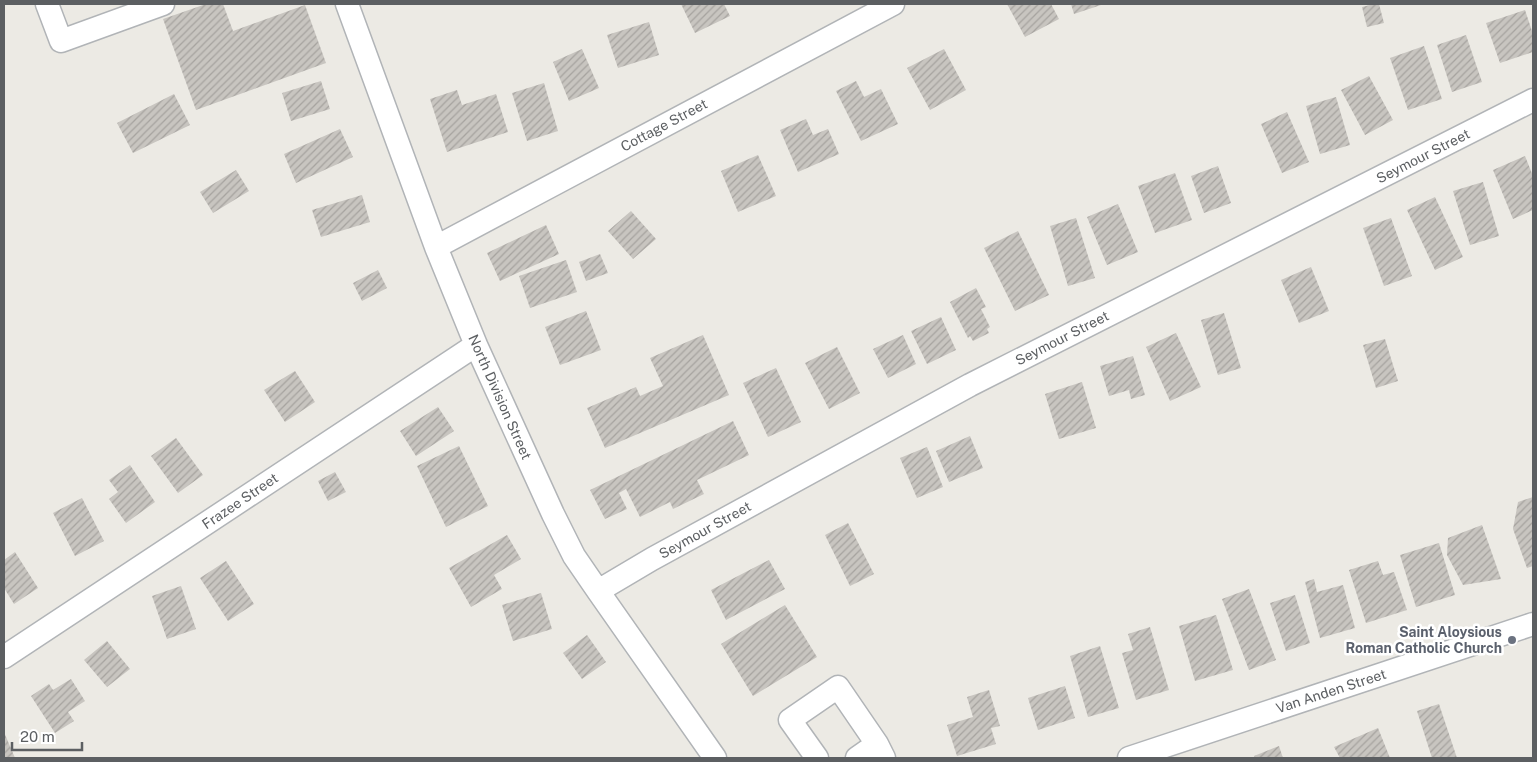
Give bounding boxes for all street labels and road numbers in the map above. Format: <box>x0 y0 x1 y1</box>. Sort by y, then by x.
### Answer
street label: Cottage Street <box>618 95 710 155</box>
street label: Seymour Street <box>1374 126 1472 186</box>
street label: Seymour Street <box>1013 308 1111 368</box>
street label: North Division Street <box>465 332 535 462</box>
street label: Frazee Street <box>199 470 281 532</box>
street label: Seymour Street <box>656 498 754 562</box>
street label: Van Anden Street <box>1274 666 1388 716</box>

